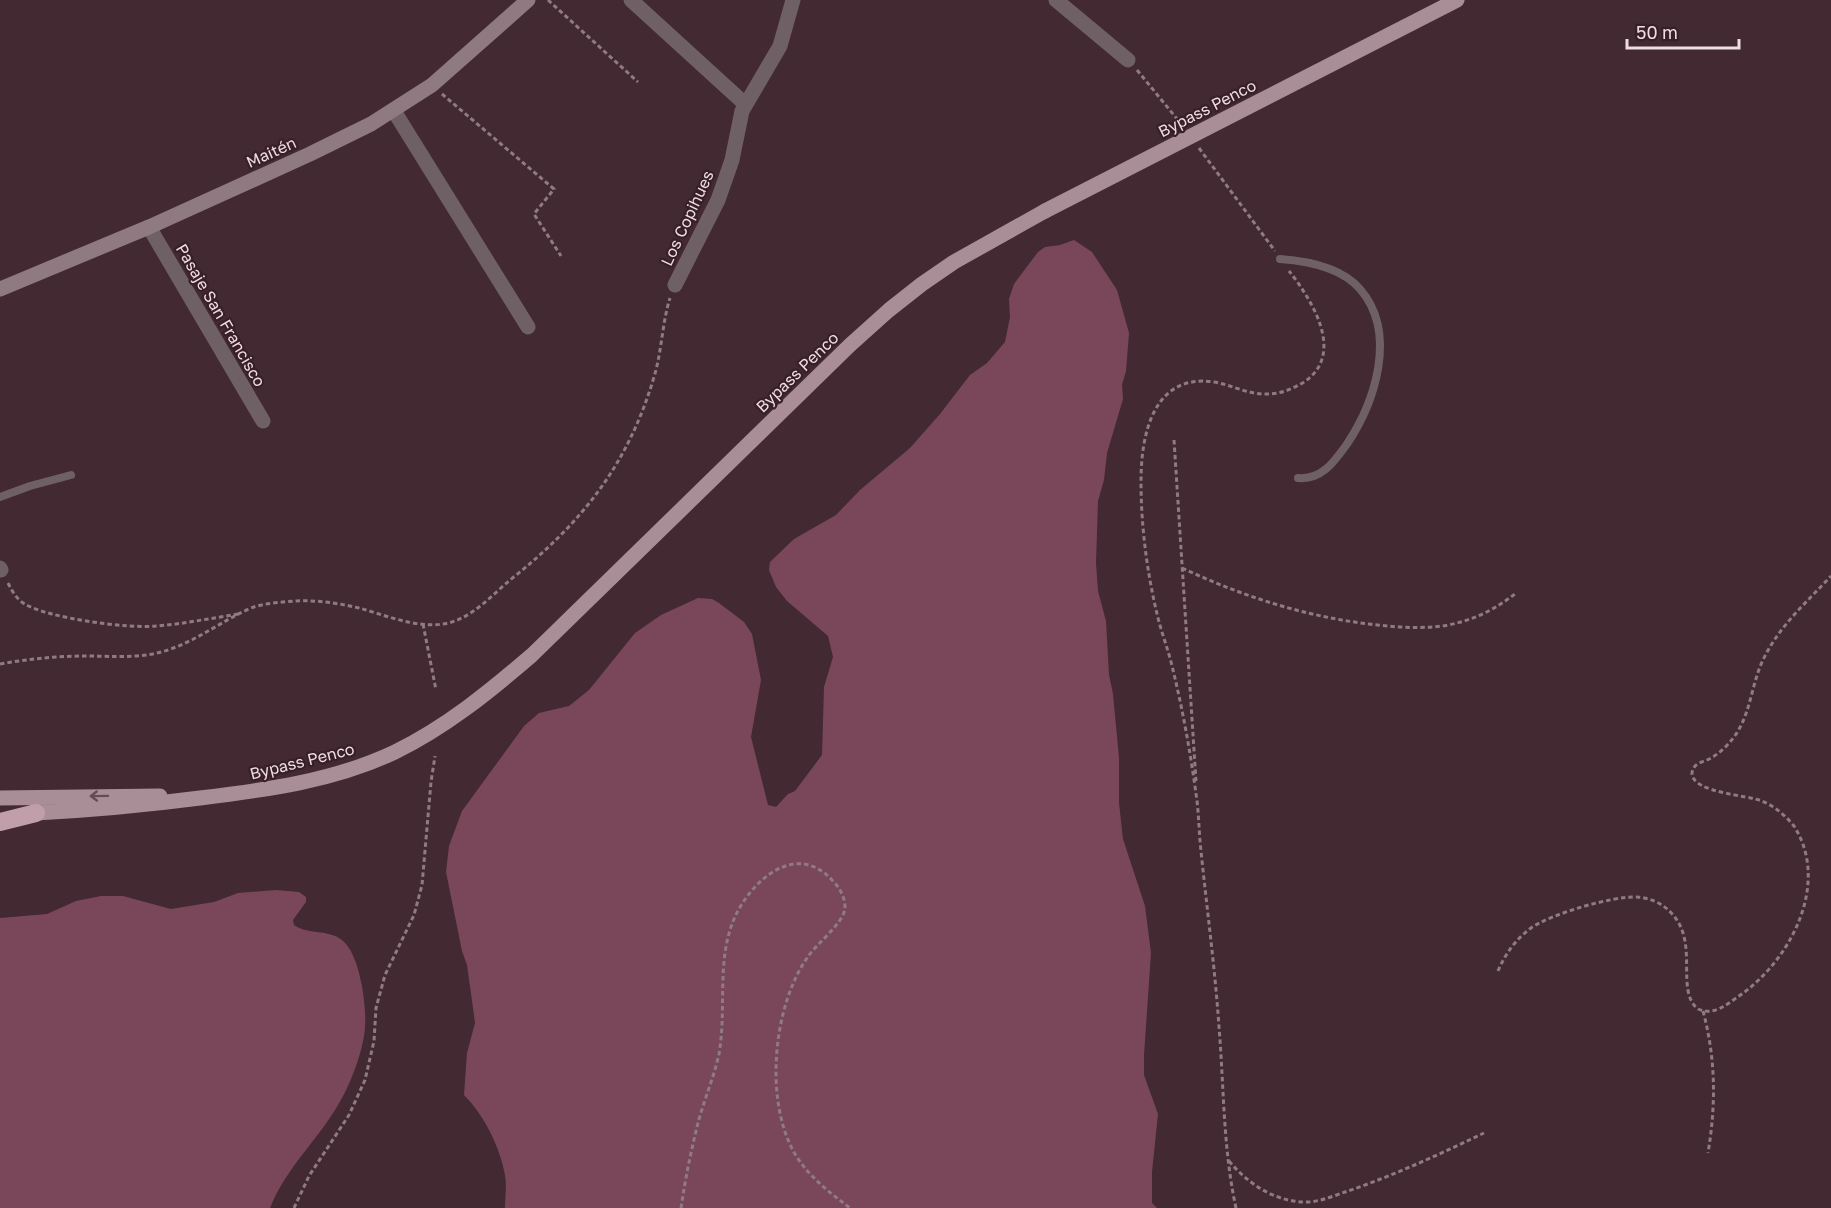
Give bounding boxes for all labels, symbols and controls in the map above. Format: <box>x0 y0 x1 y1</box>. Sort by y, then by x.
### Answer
scale bar <box>1627 12 1740 50</box>
text: 50 m <box>1636 21 1678 43</box>
street label: Bypass Penco <box>1155 75 1259 141</box>
street label: Maitén <box>243 132 299 172</box>
street label: Los Copihues <box>656 167 718 269</box>
street label: Pasaje San Francisco <box>172 240 270 390</box>
street label: Bypass Penco <box>752 328 842 416</box>
street label: Bypass Penco <box>248 738 356 784</box>
one-way arrow <box>89 790 109 802</box>

